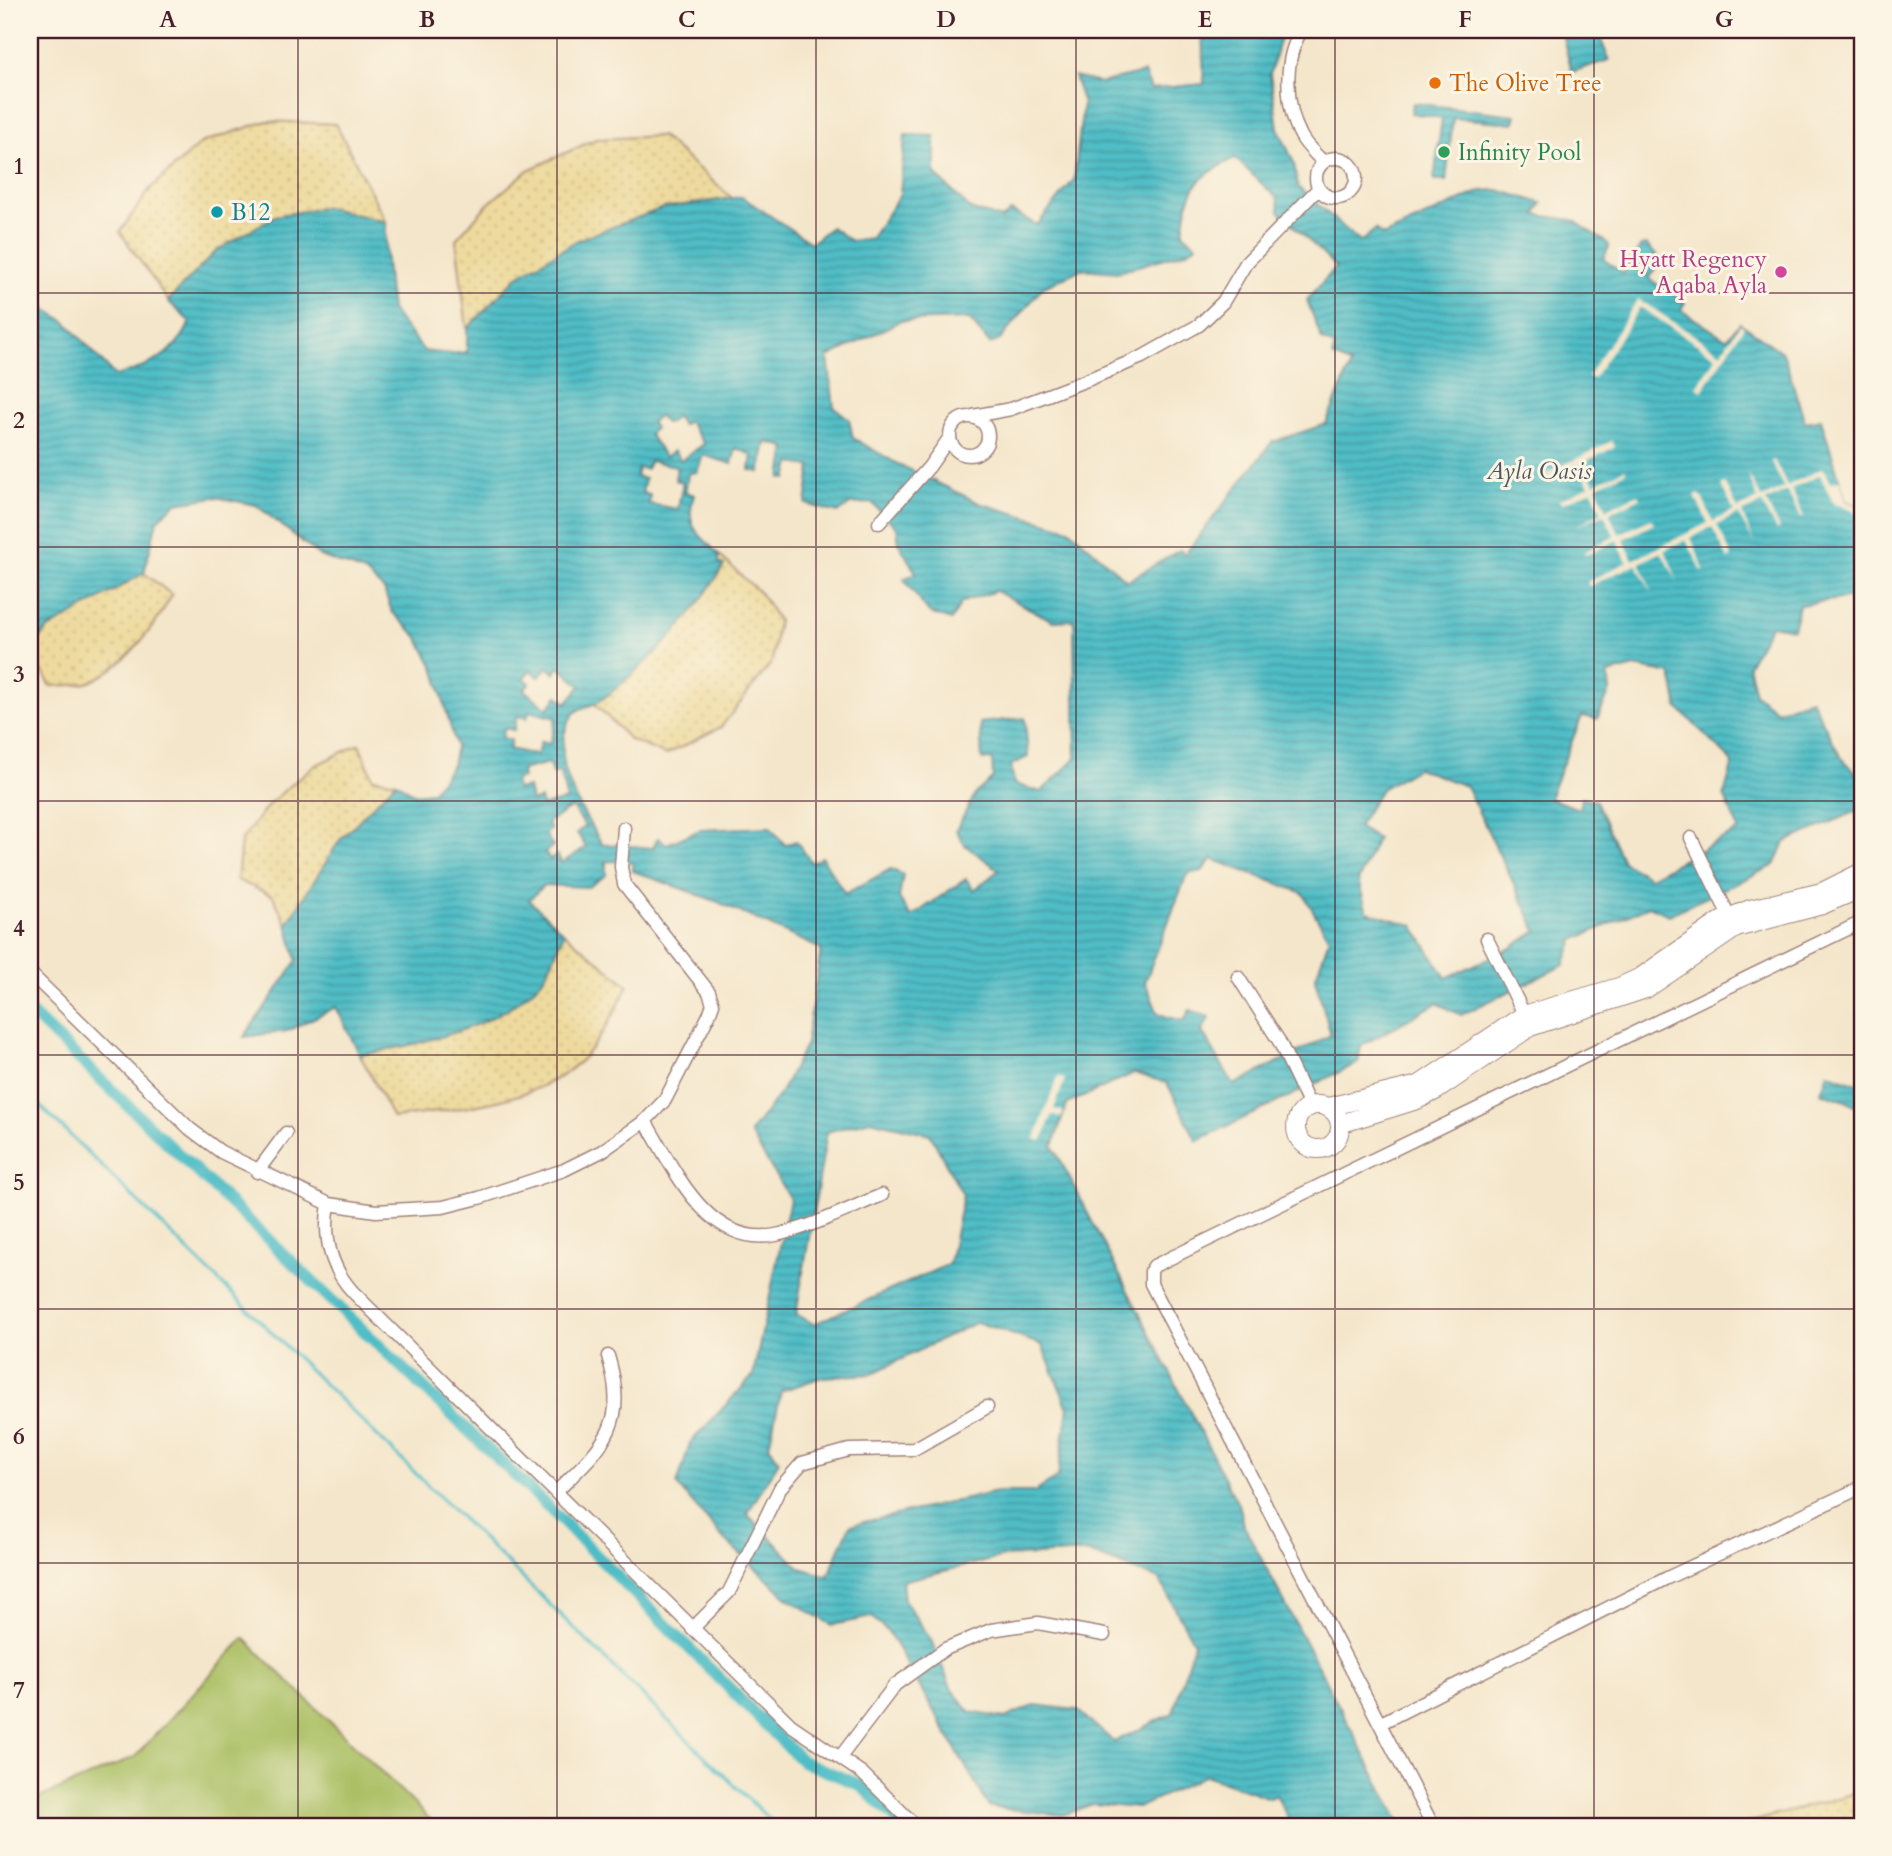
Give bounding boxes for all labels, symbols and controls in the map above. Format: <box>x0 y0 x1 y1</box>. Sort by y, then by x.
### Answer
text: A <box>159 4 177 35</box>
text: B <box>419 4 435 35</box>
text: C <box>678 4 696 35</box>
text: D <box>936 4 956 35</box>
text: E <box>1198 4 1212 35</box>
text: F <box>1458 4 1472 35</box>
text: G <box>1715 4 1734 35</box>
place label: The Olive Tree <box>1449 68 1602 99</box>
marker: The Olive Tree <box>1427 75 1443 91</box>
place label: Infinity Pool <box>1458 137 1581 168</box>
marker: Infinity Pool <box>1436 144 1452 160</box>
text: 1 <box>13 151 25 182</box>
place label: B12 <box>231 197 270 228</box>
marker: B12 <box>209 204 225 220</box>
place label: Hyatt Regency Aqaba Ayla <box>1620 244 1767 301</box>
marker: Hyatt Regency Aqaba Ayla <box>1773 264 1789 280</box>
text: 2 <box>13 405 25 436</box>
water label: Ayla Oasis <box>1485 455 1592 488</box>
text: 3 <box>13 659 25 690</box>
text: 4 <box>13 913 25 944</box>
text: 5 <box>13 1167 25 1198</box>
text: 6 <box>13 1421 25 1452</box>
text: 7 <box>13 1675 25 1706</box>

